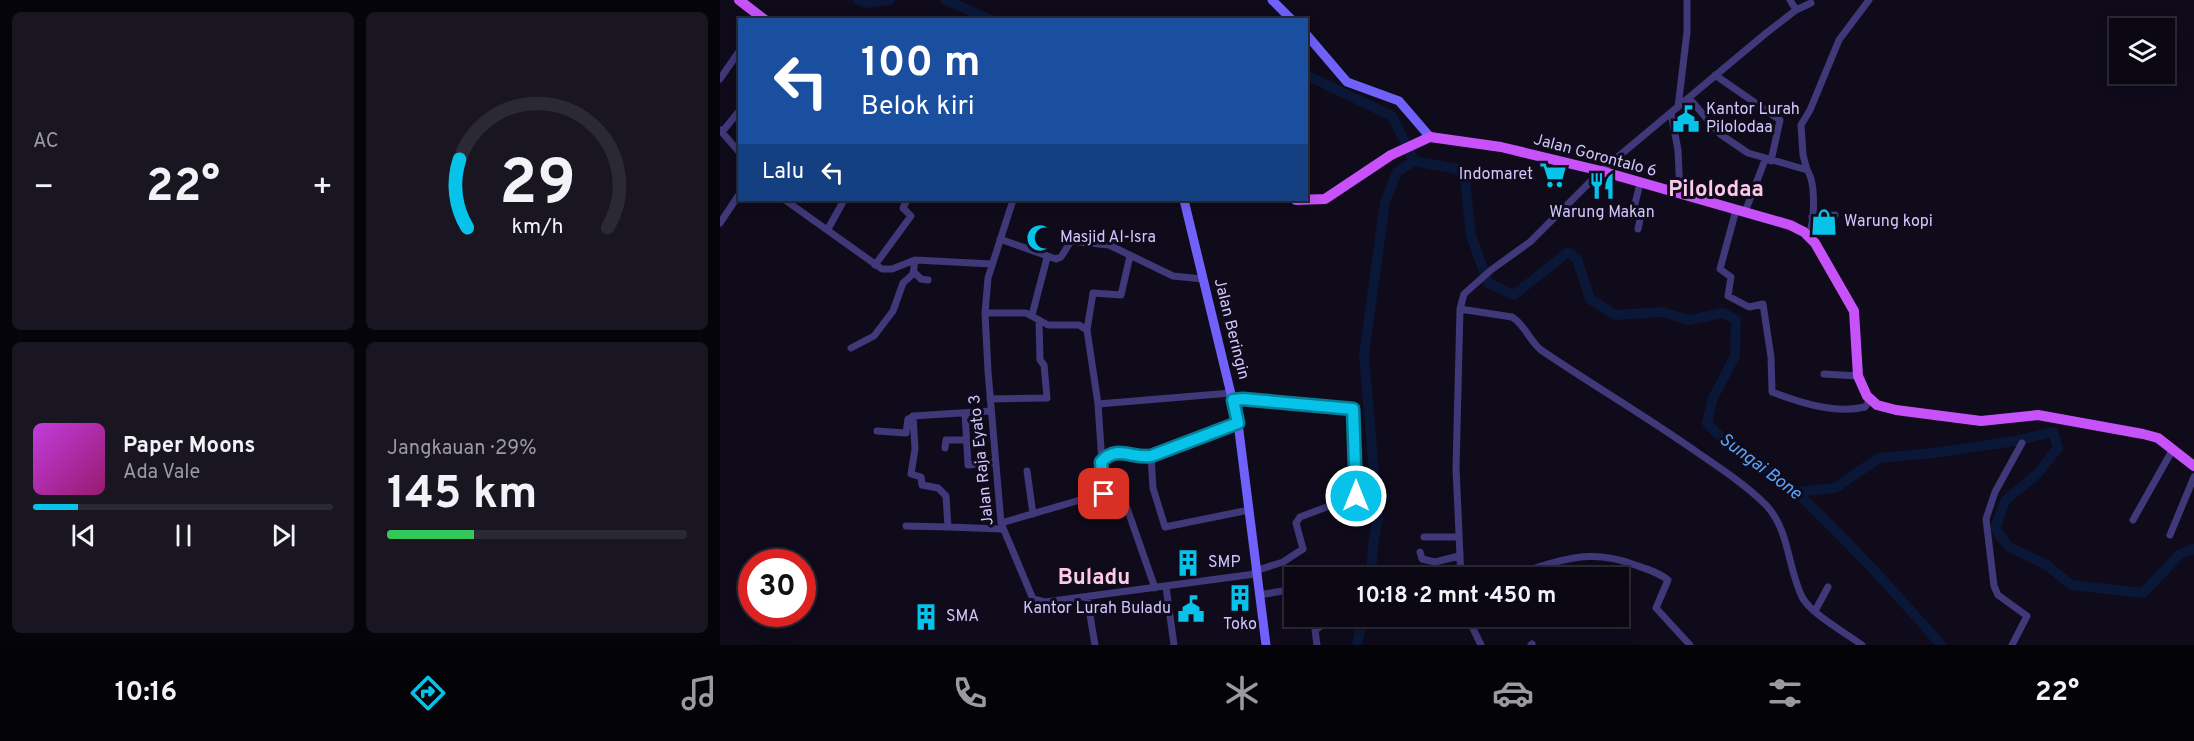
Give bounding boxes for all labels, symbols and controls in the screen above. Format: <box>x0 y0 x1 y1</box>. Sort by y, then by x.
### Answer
map controls <box>2109 18 2175 84</box>
button: layers <box>2109 18 2175 84</box>
text: 100 m <box>861 38 980 91</box>
icon: left <box>762 42 840 120</box>
text: Belok kiri <box>861 90 975 124</box>
place label: Kantor Lurah Pilolodaa <box>1706 100 1800 138</box>
public building icon: Kantor Lurah Pilolodaa <box>1671 104 1701 134</box>
text: AC <box>33 129 59 155</box>
street label: Jalan Gorontalo 6 <box>1531 130 1659 182</box>
text: 29 <box>499 147 575 226</box>
icon: left <box>816 156 849 189</box>
text: Lalu <box>762 159 804 186</box>
text: 22° <box>146 160 220 217</box>
supermarket icon: Indomaret <box>1538 160 1568 190</box>
place label: Indomaret <box>1459 165 1533 185</box>
text: − <box>33 168 54 210</box>
text: + <box>312 168 333 210</box>
restaurant icon: Warung Makan <box>1587 171 1617 201</box>
district label: Pilolodaa <box>1668 177 1764 204</box>
place label: Warung Makan <box>1549 203 1655 223</box>
shop icon: Warung kopi <box>1809 207 1839 237</box>
place label: Warung kopi <box>1844 212 1933 232</box>
text: km/h <box>511 214 563 241</box>
mosque icon: Masjid Al-Isra <box>1025 223 1055 253</box>
place label: Masjid Al-Isra <box>1060 228 1156 248</box>
street label: Jalan Beringin <box>1209 276 1253 382</box>
street label: Jalan Raja Eyato 3 <box>965 394 999 526</box>
water label: Sungai Bone <box>1714 428 1806 506</box>
text: Paper Moons <box>123 433 255 460</box>
text: Jangkauan · 29% <box>387 436 537 462</box>
text: Ada Vale <box>123 460 200 486</box>
position arrow <box>1324 464 1388 528</box>
text: 145 km <box>387 467 537 524</box>
pin <box>1078 468 1129 519</box>
icon: arrive <box>1087 477 1120 510</box>
icon: previous <box>67 519 100 552</box>
icon: pause <box>167 519 200 552</box>
icon: next <box>267 519 300 552</box>
building icon: SMP <box>1173 548 1203 578</box>
speed limit sign: 30 <box>738 549 816 627</box>
place label: SMP <box>1208 553 1240 573</box>
district label: Buladu <box>1058 565 1130 592</box>
building icon: Toko <box>1225 583 1255 613</box>
text: 10:18 · 2 mnt · 450 m <box>1357 583 1556 610</box>
public building icon: Kantor Lurah Buladu <box>1176 594 1206 624</box>
place label: Kantor Lurah Buladu <box>1023 599 1171 619</box>
building icon: SMA <box>911 602 941 632</box>
place label: SMA <box>946 607 979 627</box>
place label: Toko <box>1223 615 1257 635</box>
icon: directions <box>407 672 449 714</box>
icon: music <box>678 672 720 714</box>
icon: phone <box>949 672 991 714</box>
icon: climate <box>1221 672 1263 714</box>
icon: car <box>1492 672 1534 714</box>
icon: filters <box>1764 672 1806 714</box>
text: 10:16 <box>115 676 177 710</box>
text: 22° <box>2035 676 2079 710</box>

